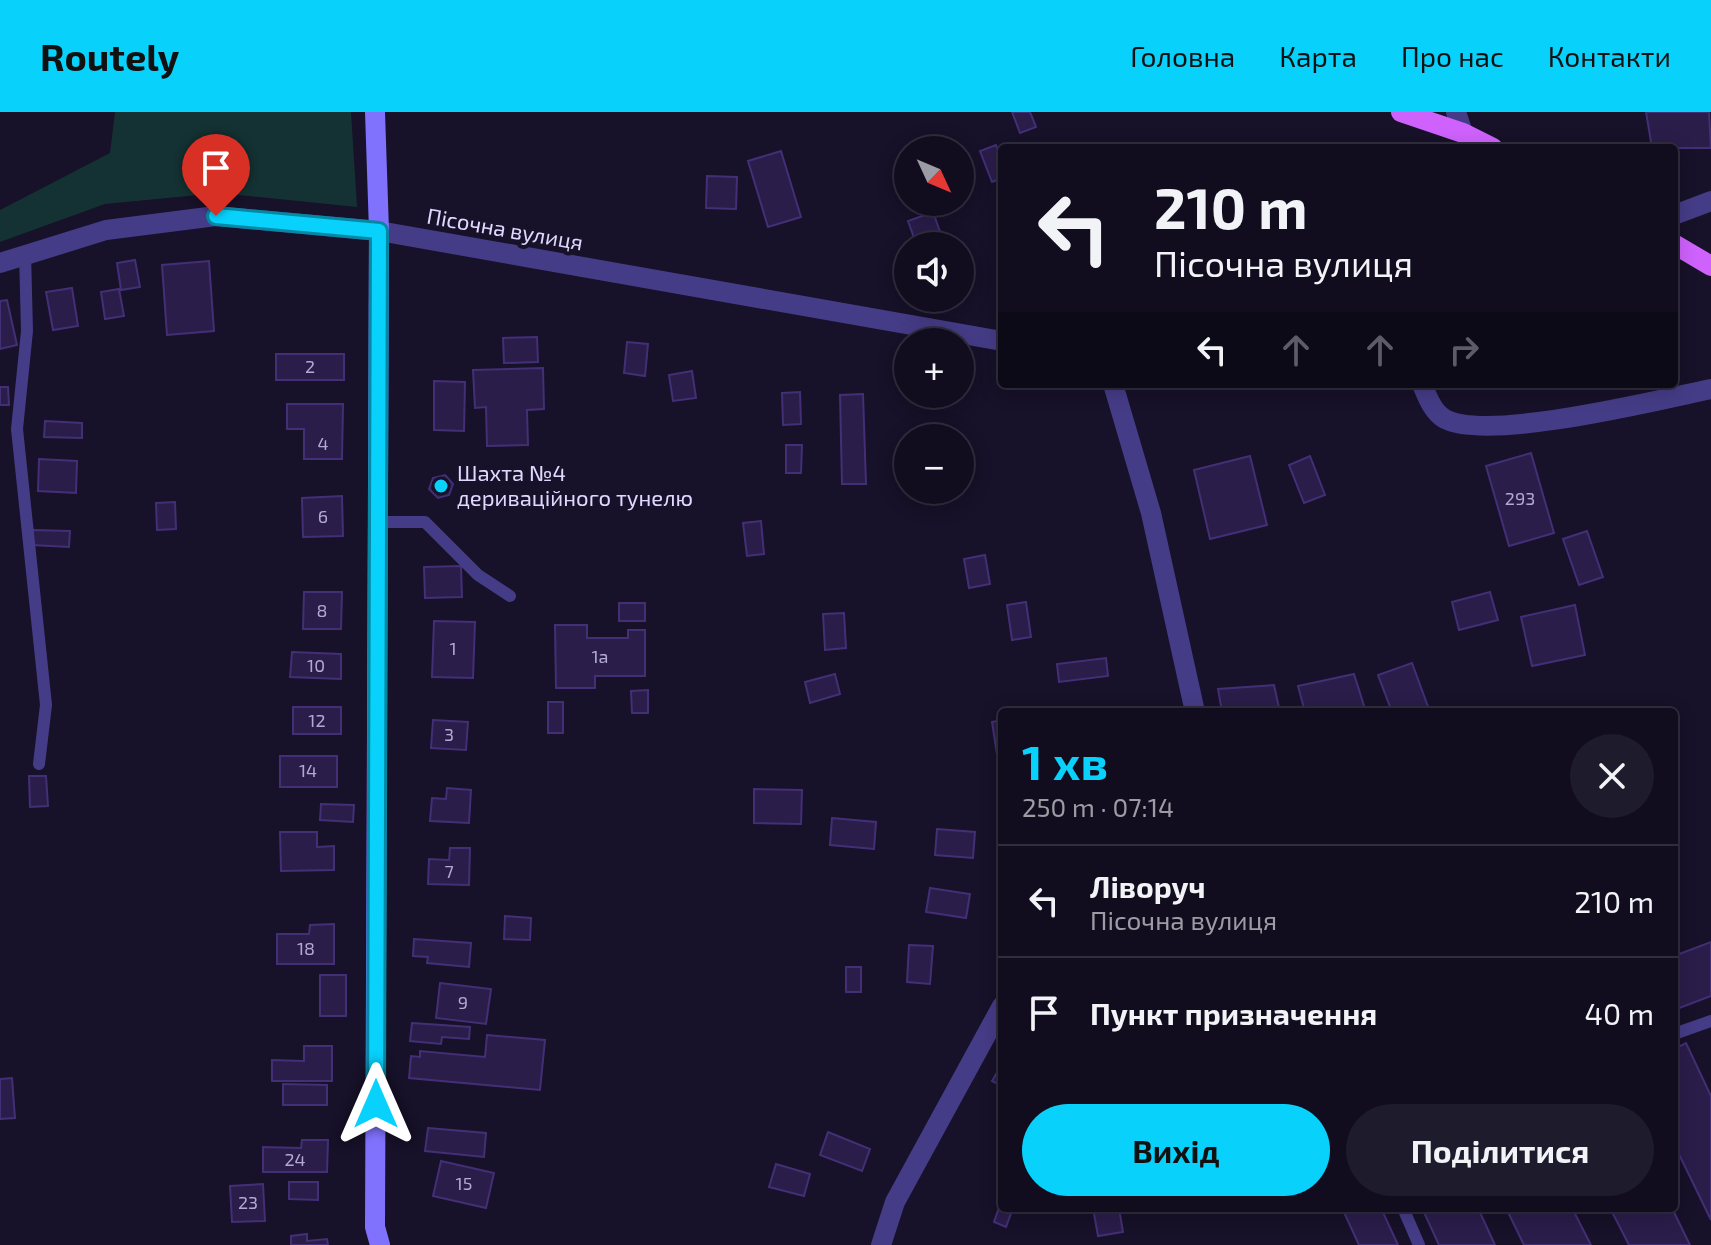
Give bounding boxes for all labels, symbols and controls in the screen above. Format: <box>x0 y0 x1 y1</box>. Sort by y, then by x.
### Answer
text: Routely <box>40 33 179 79</box>
text: Головна <box>1130 39 1235 73</box>
text: Карта <box>1279 39 1357 73</box>
text: Про нас <box>1401 39 1504 73</box>
text: Контакти <box>1548 39 1671 73</box>
pin <box>182 134 250 216</box>
north arrow <box>894 136 974 216</box>
map controls <box>894 136 974 504</box>
icon: arrive <box>194 146 238 190</box>
text: 210 m <box>1154 173 1308 240</box>
icon: left <box>1022 176 1126 280</box>
street label: Пісочна вулиця <box>425 201 585 256</box>
button: sound <box>894 232 974 312</box>
text: Пісочна вулиця <box>1154 241 1413 284</box>
button: + <box>894 328 974 408</box>
icon: left <box>1190 328 1234 372</box>
icon: ahead <box>1274 328 1318 372</box>
icon: ahead <box>1358 328 1402 372</box>
icon: right <box>1442 328 1486 372</box>
house number: 2 <box>305 355 315 377</box>
button: − <box>894 424 974 504</box>
house number: 4 <box>317 432 329 454</box>
place label: Шахта №4 дериваційного тунелю <box>457 459 693 511</box>
marker: Шахта №4 дериваційного тунелю <box>432 477 450 495</box>
house number: 293 <box>1505 487 1535 509</box>
house number: 6 <box>318 505 328 527</box>
house number: 8 <box>317 599 327 621</box>
house number: 1 <box>449 637 457 659</box>
house number: 1а <box>591 645 609 667</box>
house number: 10 <box>307 654 325 676</box>
house number: 12 <box>308 709 326 731</box>
house number: 3 <box>444 723 454 745</box>
text: 1 хв <box>1022 732 1108 790</box>
button: close <box>1570 734 1654 818</box>
house number: 14 <box>299 759 317 781</box>
text: 250 m · 07:14 <box>1022 791 1174 822</box>
house number: 7 <box>444 860 454 882</box>
text: Ліворуч <box>1090 868 1206 904</box>
icon: left <box>1022 879 1066 923</box>
text: 210 m <box>1574 883 1654 919</box>
text: Пісочна вулиця <box>1090 904 1277 935</box>
house number: 18 <box>297 937 315 959</box>
house number: 9 <box>458 991 468 1013</box>
icon: arrive <box>1022 991 1066 1035</box>
text: Пункт призначення <box>1090 995 1377 1031</box>
text: 40 m <box>1584 995 1654 1031</box>
position arrow <box>334 1062 418 1146</box>
button: Вихід <box>1022 1104 1330 1196</box>
button: Поділитися <box>1346 1104 1654 1196</box>
house number: 24 <box>284 1148 306 1170</box>
house number: 15 <box>456 1172 472 1194</box>
house number: 23 <box>238 1191 258 1213</box>

